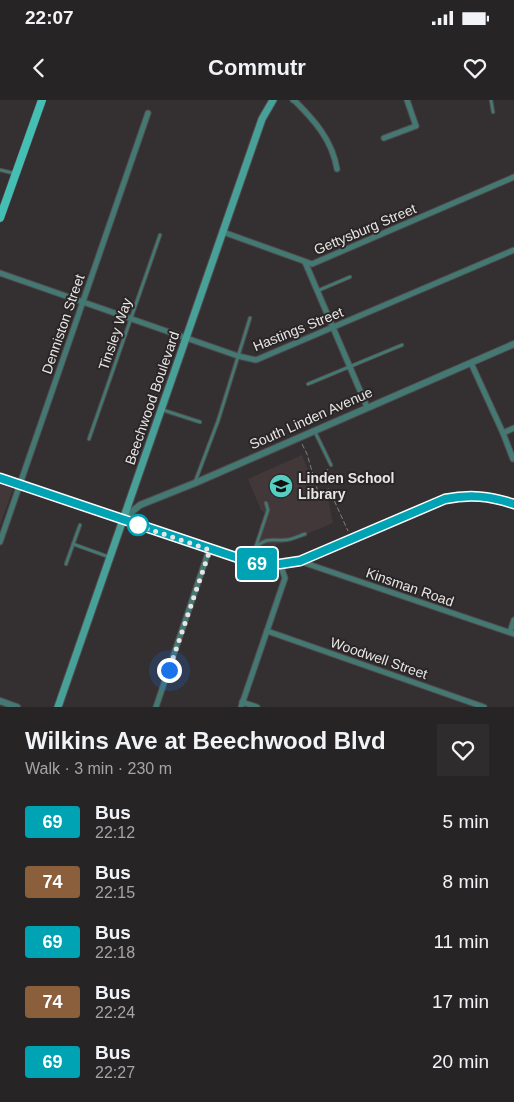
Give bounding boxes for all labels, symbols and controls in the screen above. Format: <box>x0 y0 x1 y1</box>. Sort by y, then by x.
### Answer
text: 22:07 <box>25 7 74 28</box>
icon: back <box>25 54 53 82</box>
icon: heart <box>461 54 489 82</box>
text: Commutr <box>208 55 306 80</box>
street label: Gettysburg Street <box>311 200 419 258</box>
street label: Denniston Street <box>38 272 88 376</box>
street label: Tinsley Way <box>95 296 135 372</box>
street label: Hastings Street <box>251 304 345 354</box>
street label: Beechwood Boulevard <box>122 329 182 467</box>
street label: South Linden Avenue <box>247 384 375 452</box>
place label: Linden School Library <box>298 470 394 502</box>
school or university icon: Linden School Library <box>268 473 294 499</box>
unlabelled marker <box>127 514 149 536</box>
line badge: 69 <box>234 548 280 580</box>
text: 69 <box>247 554 267 574</box>
street label: Kinsman Road <box>364 564 456 610</box>
street label: Woodwell Street <box>328 634 430 682</box>
your location <box>157 658 182 683</box>
button: heart <box>437 724 489 776</box>
text: Wilkins Ave at Beechwood Blvd <box>25 727 386 754</box>
text: Walk · 3 min · 230 m <box>25 760 172 777</box>
text: Bus <box>95 802 131 823</box>
text: 5 min <box>443 811 489 832</box>
text: 69 <box>42 812 63 832</box>
text: 22:12 <box>95 824 135 841</box>
text: Bus <box>95 862 131 883</box>
text: 8 min <box>443 871 489 892</box>
text: 74 <box>42 872 63 892</box>
text: 22:15 <box>95 884 135 901</box>
text: Bus <box>95 922 131 943</box>
text: 11 min <box>433 931 489 952</box>
text: 69 <box>42 932 63 952</box>
text: 22:18 <box>95 944 135 961</box>
text: Bus <box>95 982 131 1003</box>
text: 17 min <box>432 991 489 1012</box>
text: 74 <box>42 992 63 1012</box>
text: 22:24 <box>95 1004 135 1021</box>
text: Bus <box>95 1042 131 1063</box>
text: 20 min <box>432 1051 489 1072</box>
text: 69 <box>42 1052 63 1072</box>
text: 22:27 <box>95 1064 135 1081</box>

